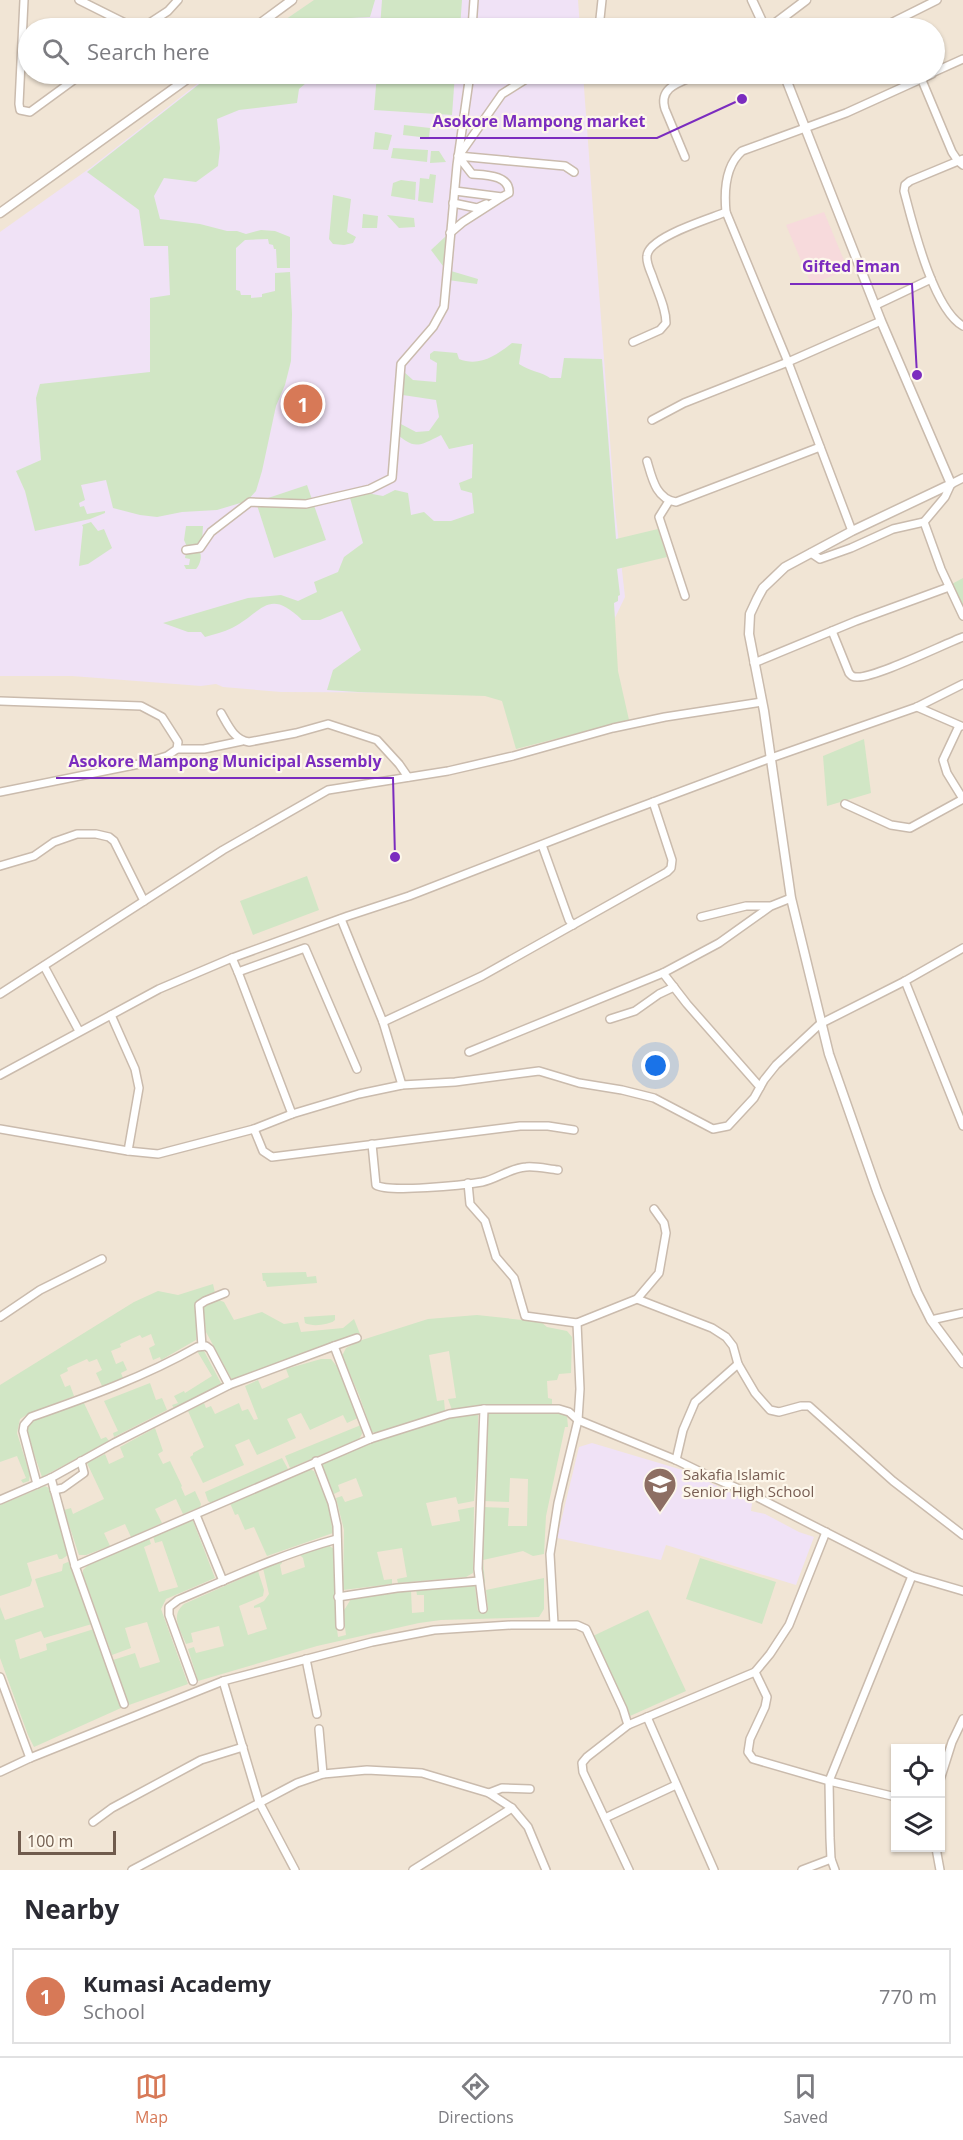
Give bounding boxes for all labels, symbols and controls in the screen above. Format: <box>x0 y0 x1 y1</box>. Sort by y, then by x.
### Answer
search box <box>18 18 945 84</box>
icon: search <box>39 35 72 68</box>
text: Search here <box>87 36 210 66</box>
callout: Asokore Mampong market <box>420 104 657 138</box>
text: Asokore Mampong market <box>433 110 645 132</box>
callout: Gifted Eman <box>790 250 912 284</box>
text: Gifted Eman <box>802 255 900 277</box>
pin: 1 <box>284 382 322 426</box>
callout: Asokore Mampong Municipal Assembly <box>56 744 393 778</box>
text: Asokore Mampong Municipal Assembly <box>69 750 382 772</box>
your location <box>641 1051 670 1080</box>
place label: Sakafia Islamic Senior High School <box>683 1464 814 1501</box>
school or university icon: Sakafia Islamic Senior High School <box>642 1466 678 1513</box>
map controls <box>891 1744 945 1852</box>
button: locate <box>891 1744 945 1798</box>
button: layers <box>891 1798 945 1852</box>
scale bar <box>18 1828 116 1856</box>
text: 100 m <box>27 1830 73 1852</box>
text: Nearby <box>24 1891 119 1927</box>
text: Kumasi Academy <box>83 1968 271 1998</box>
text: 1 <box>40 1983 51 2010</box>
text: 770 m <box>879 1983 937 2010</box>
text: School <box>83 1998 145 2025</box>
tab: Map <box>135 2070 168 2128</box>
tab: Directions <box>438 2070 514 2128</box>
tab: Saved <box>784 2070 828 2128</box>

